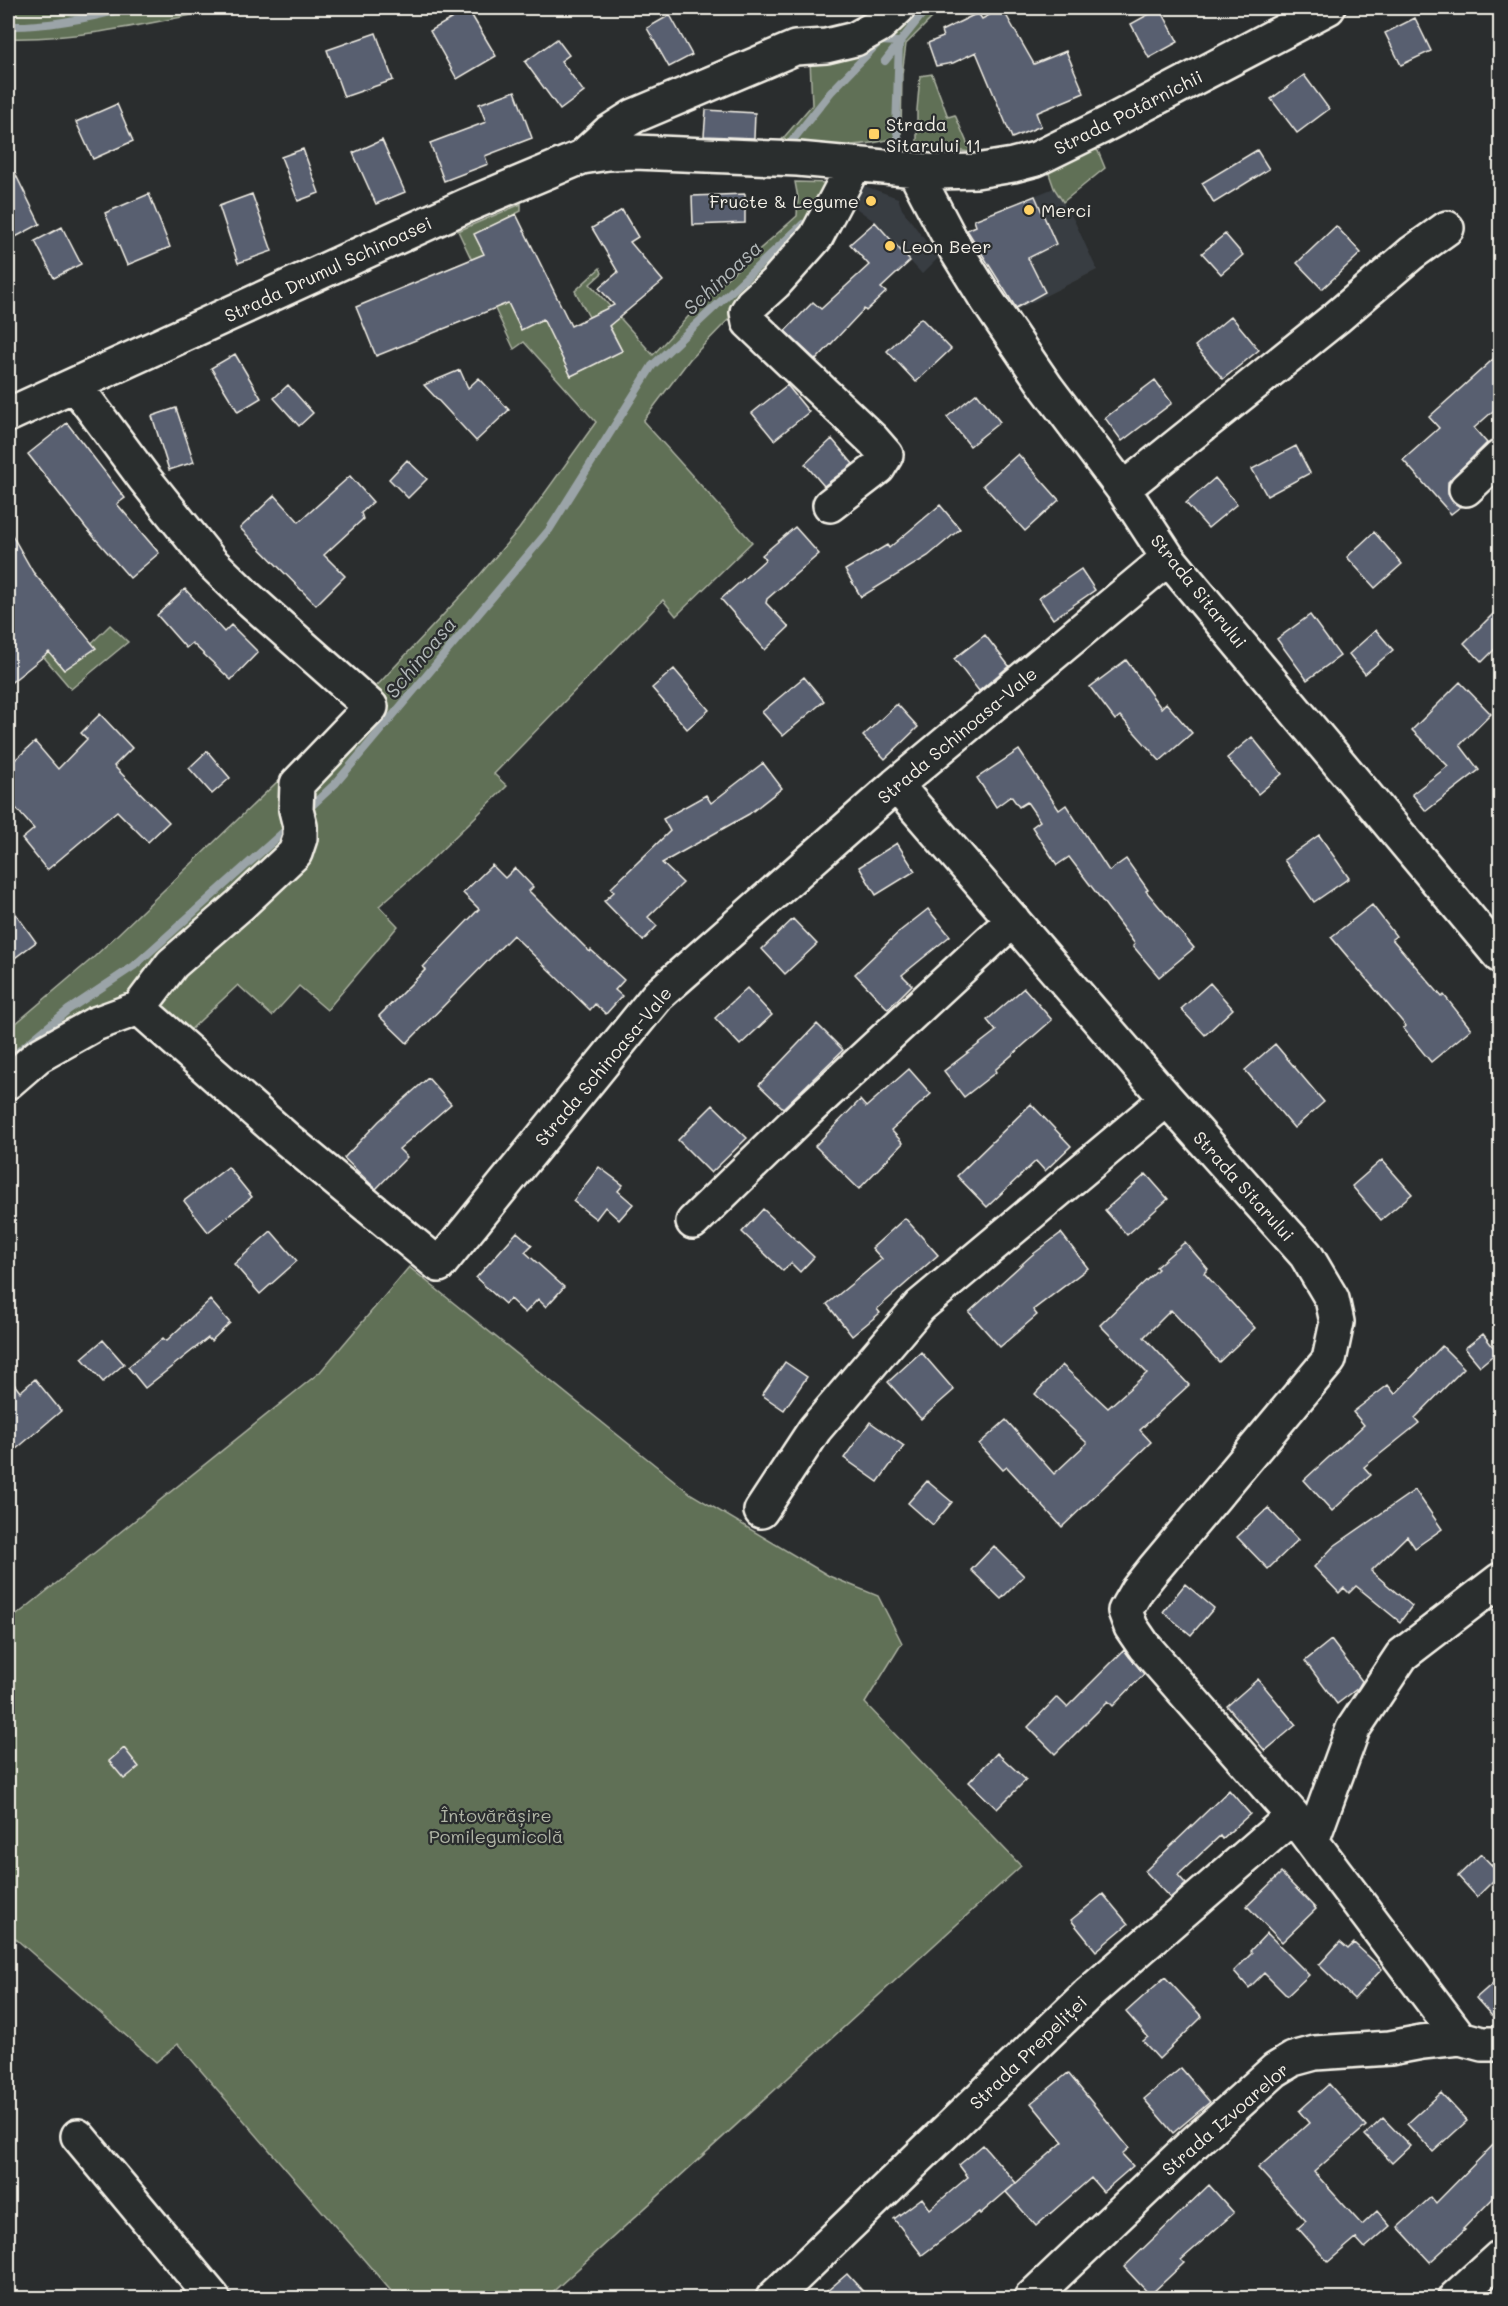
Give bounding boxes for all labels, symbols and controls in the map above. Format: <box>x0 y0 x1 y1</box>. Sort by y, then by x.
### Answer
street label: Strada Potârnichii <box>1050 64 1206 160</box>
place label: Strada Sitarului 11 <box>886 112 981 157</box>
marker: Strada Sitarului 11 <box>867 127 881 141</box>
place label: Fructe & Legume <box>710 189 859 213</box>
marker: Fructe & Legume <box>864 194 878 208</box>
place label: Merci <box>1041 198 1092 222</box>
marker: Merci <box>1022 203 1036 217</box>
street label: Strada Drumul Schinoasei <box>220 210 436 328</box>
water label: Schinoasa <box>677 234 767 320</box>
place label: Leon Beer <box>902 234 992 258</box>
marker: Leon Beer <box>883 239 897 253</box>
street label: Strada Sitarului <box>1146 529 1252 653</box>
water label: Schinoasa <box>379 611 461 703</box>
street label: Strada Schinoasa-Vale <box>872 661 1042 809</box>
street label: Strada Schinoasa-Vale <box>529 981 677 1151</box>
street label: Strada Sitarului <box>1188 1126 1300 1246</box>
park label: Întovărășire Pomilegumicolă <box>429 1803 563 1848</box>
street label: Strada Prepeliței <box>964 1990 1092 2114</box>
street label: Strada Izvoarelor <box>1157 2057 1293 2181</box>

